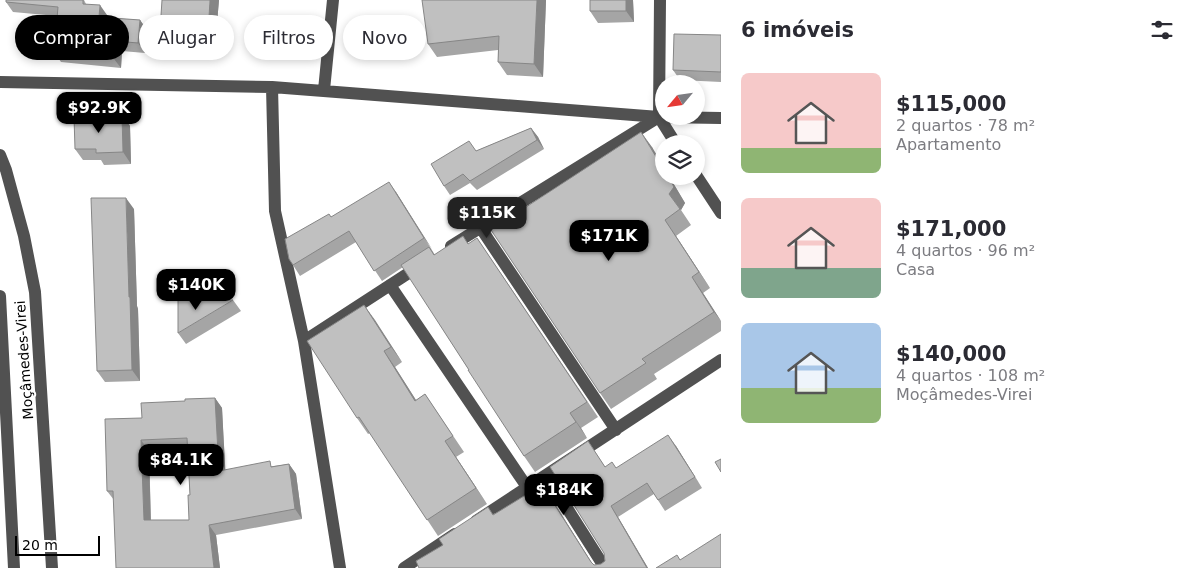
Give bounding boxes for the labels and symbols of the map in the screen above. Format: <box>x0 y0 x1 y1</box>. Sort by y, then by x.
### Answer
north arrow <box>655 75 705 125</box>
pin: $92.9K <box>58 92 140 134</box>
pin: $115K <box>452 196 522 239</box>
pin: $171K <box>574 220 644 262</box>
pin: $140K <box>161 268 231 311</box>
street label: Moçâmedes-Virei <box>12 300 36 420</box>
pin: $84.1K <box>140 444 222 486</box>
pin: $184K <box>529 474 599 516</box>
scale bar <box>15 533 100 556</box>

